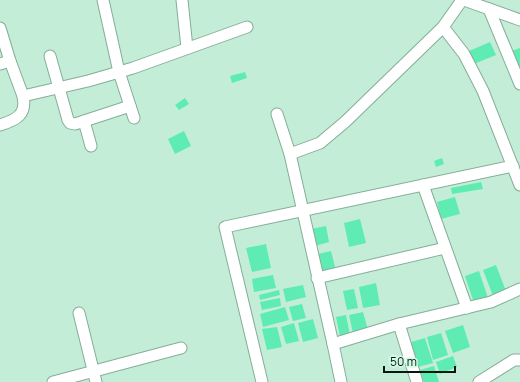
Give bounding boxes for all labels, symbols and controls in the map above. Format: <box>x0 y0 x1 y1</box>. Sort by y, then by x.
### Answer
scale bar <box>384 348 455 374</box>
text: 50 m <box>390 353 417 370</box>

